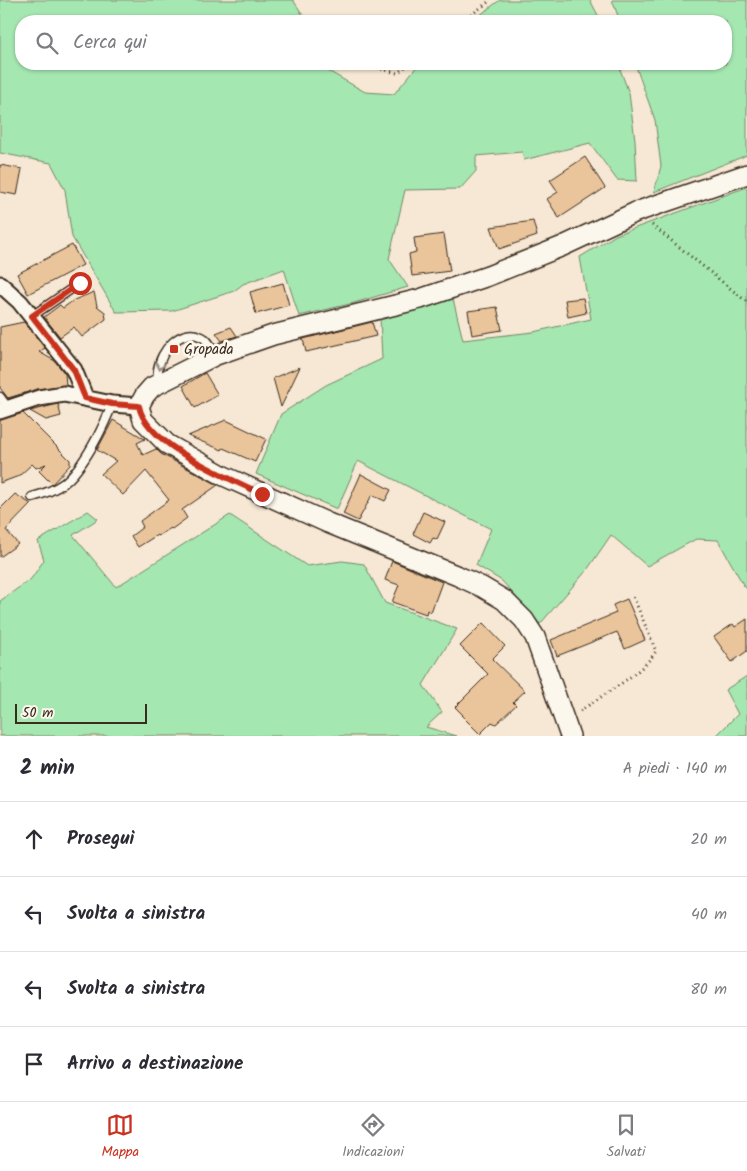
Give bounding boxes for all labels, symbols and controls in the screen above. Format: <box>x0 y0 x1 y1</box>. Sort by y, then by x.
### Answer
search box <box>15 15 732 70</box>
text: Cerca qui <box>73 28 147 58</box>
icon: search <box>33 29 61 57</box>
route start <box>69 272 92 295</box>
place label: Gropada <box>184 338 234 362</box>
marker: Gropada <box>168 343 180 355</box>
one-way arrow <box>155 361 165 370</box>
route end <box>251 483 274 506</box>
scale bar <box>15 701 148 724</box>
text: 50 m <box>22 702 53 724</box>
text: 2 min <box>20 752 75 785</box>
text: A piedi · 140 m <box>623 756 727 781</box>
text: Prosegui <box>67 824 134 854</box>
icon: ahead <box>20 825 48 853</box>
text: 20 m <box>691 827 727 852</box>
text: Svolta a sinistra <box>67 899 205 929</box>
icon: left <box>20 900 48 928</box>
text: 40 m <box>691 902 727 927</box>
text: Svolta a sinistra <box>67 974 205 1004</box>
icon: left <box>20 975 48 1003</box>
text: 80 m <box>690 977 727 1002</box>
text: Arrivo a destinazione <box>67 1049 243 1079</box>
icon: arrive <box>20 1050 48 1078</box>
tab: Mappa <box>102 1111 139 1163</box>
tab: Indicazioni <box>342 1111 404 1163</box>
tab: Salvati <box>607 1111 645 1163</box>

